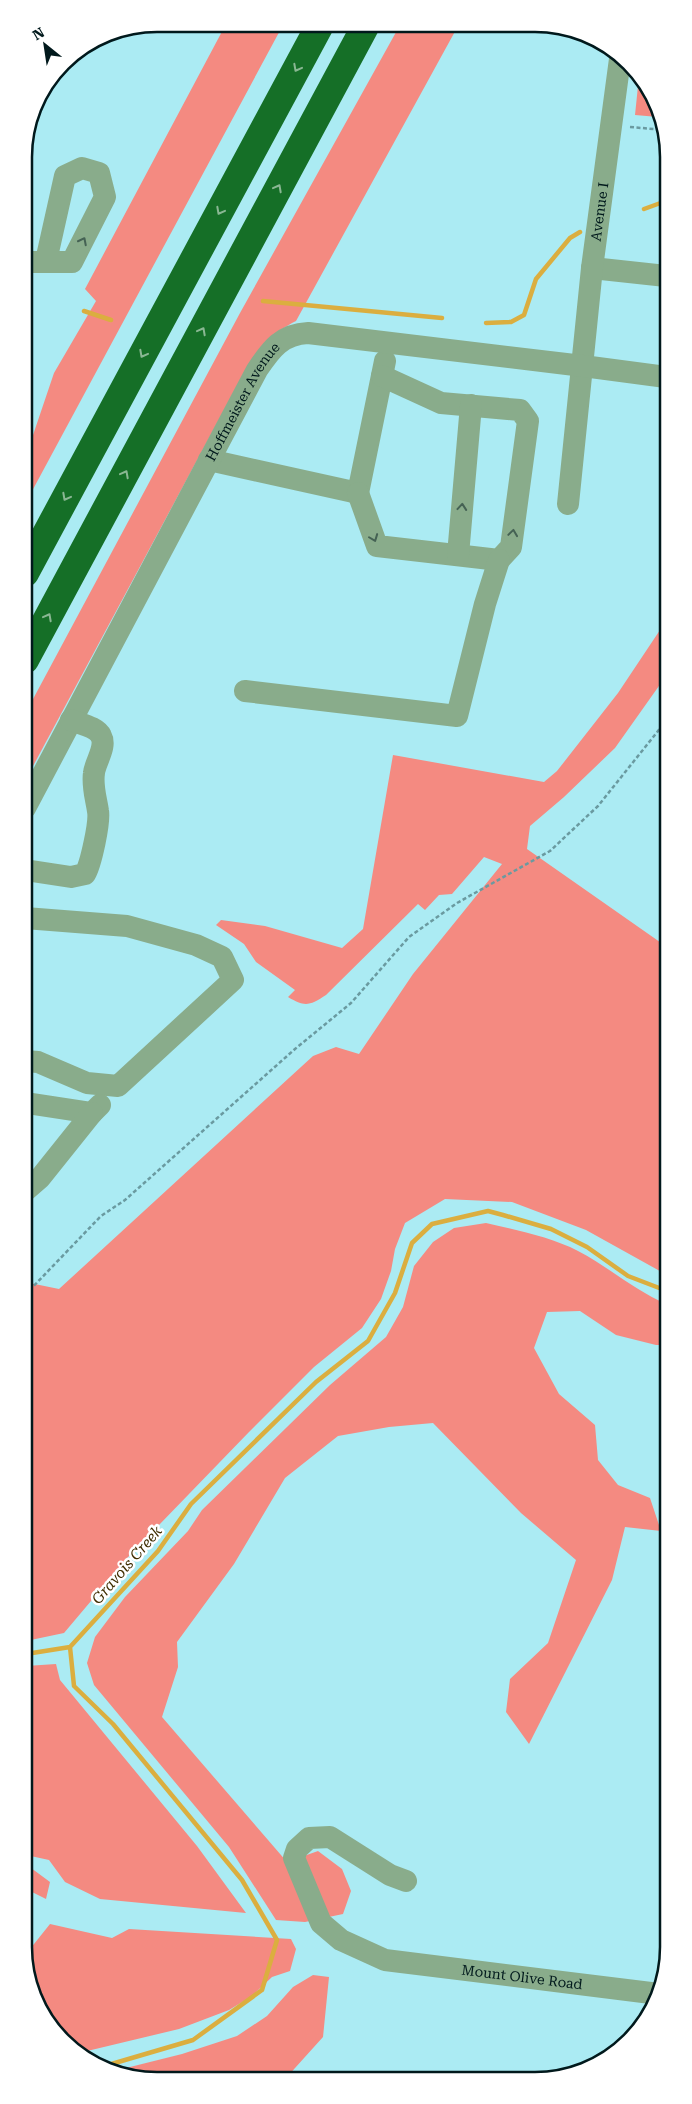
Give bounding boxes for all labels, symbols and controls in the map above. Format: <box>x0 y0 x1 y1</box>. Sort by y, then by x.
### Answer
north arrow <box>20 20 70 70</box>
text: N <box>30 24 47 43</box>
one-way arrow <box>293 62 303 71</box>
street label: Avenue I <box>588 181 611 242</box>
one-way arrow <box>272 184 282 193</box>
one-way arrow <box>216 206 226 215</box>
one-way arrow <box>77 238 87 247</box>
one-way arrow <box>195 327 205 336</box>
street label: Hoffmeister Avenue <box>202 339 283 464</box>
one-way arrow <box>139 349 149 358</box>
one-way arrow <box>119 470 129 479</box>
one-way arrow <box>63 492 73 501</box>
one-way arrow <box>456 502 467 510</box>
one-way arrow <box>507 529 517 537</box>
one-way arrow <box>368 533 378 542</box>
one-way arrow <box>42 613 52 622</box>
water label: Gravois Creek <box>88 1522 166 1608</box>
street label: Mount Olive Road <box>461 1962 584 1992</box>

